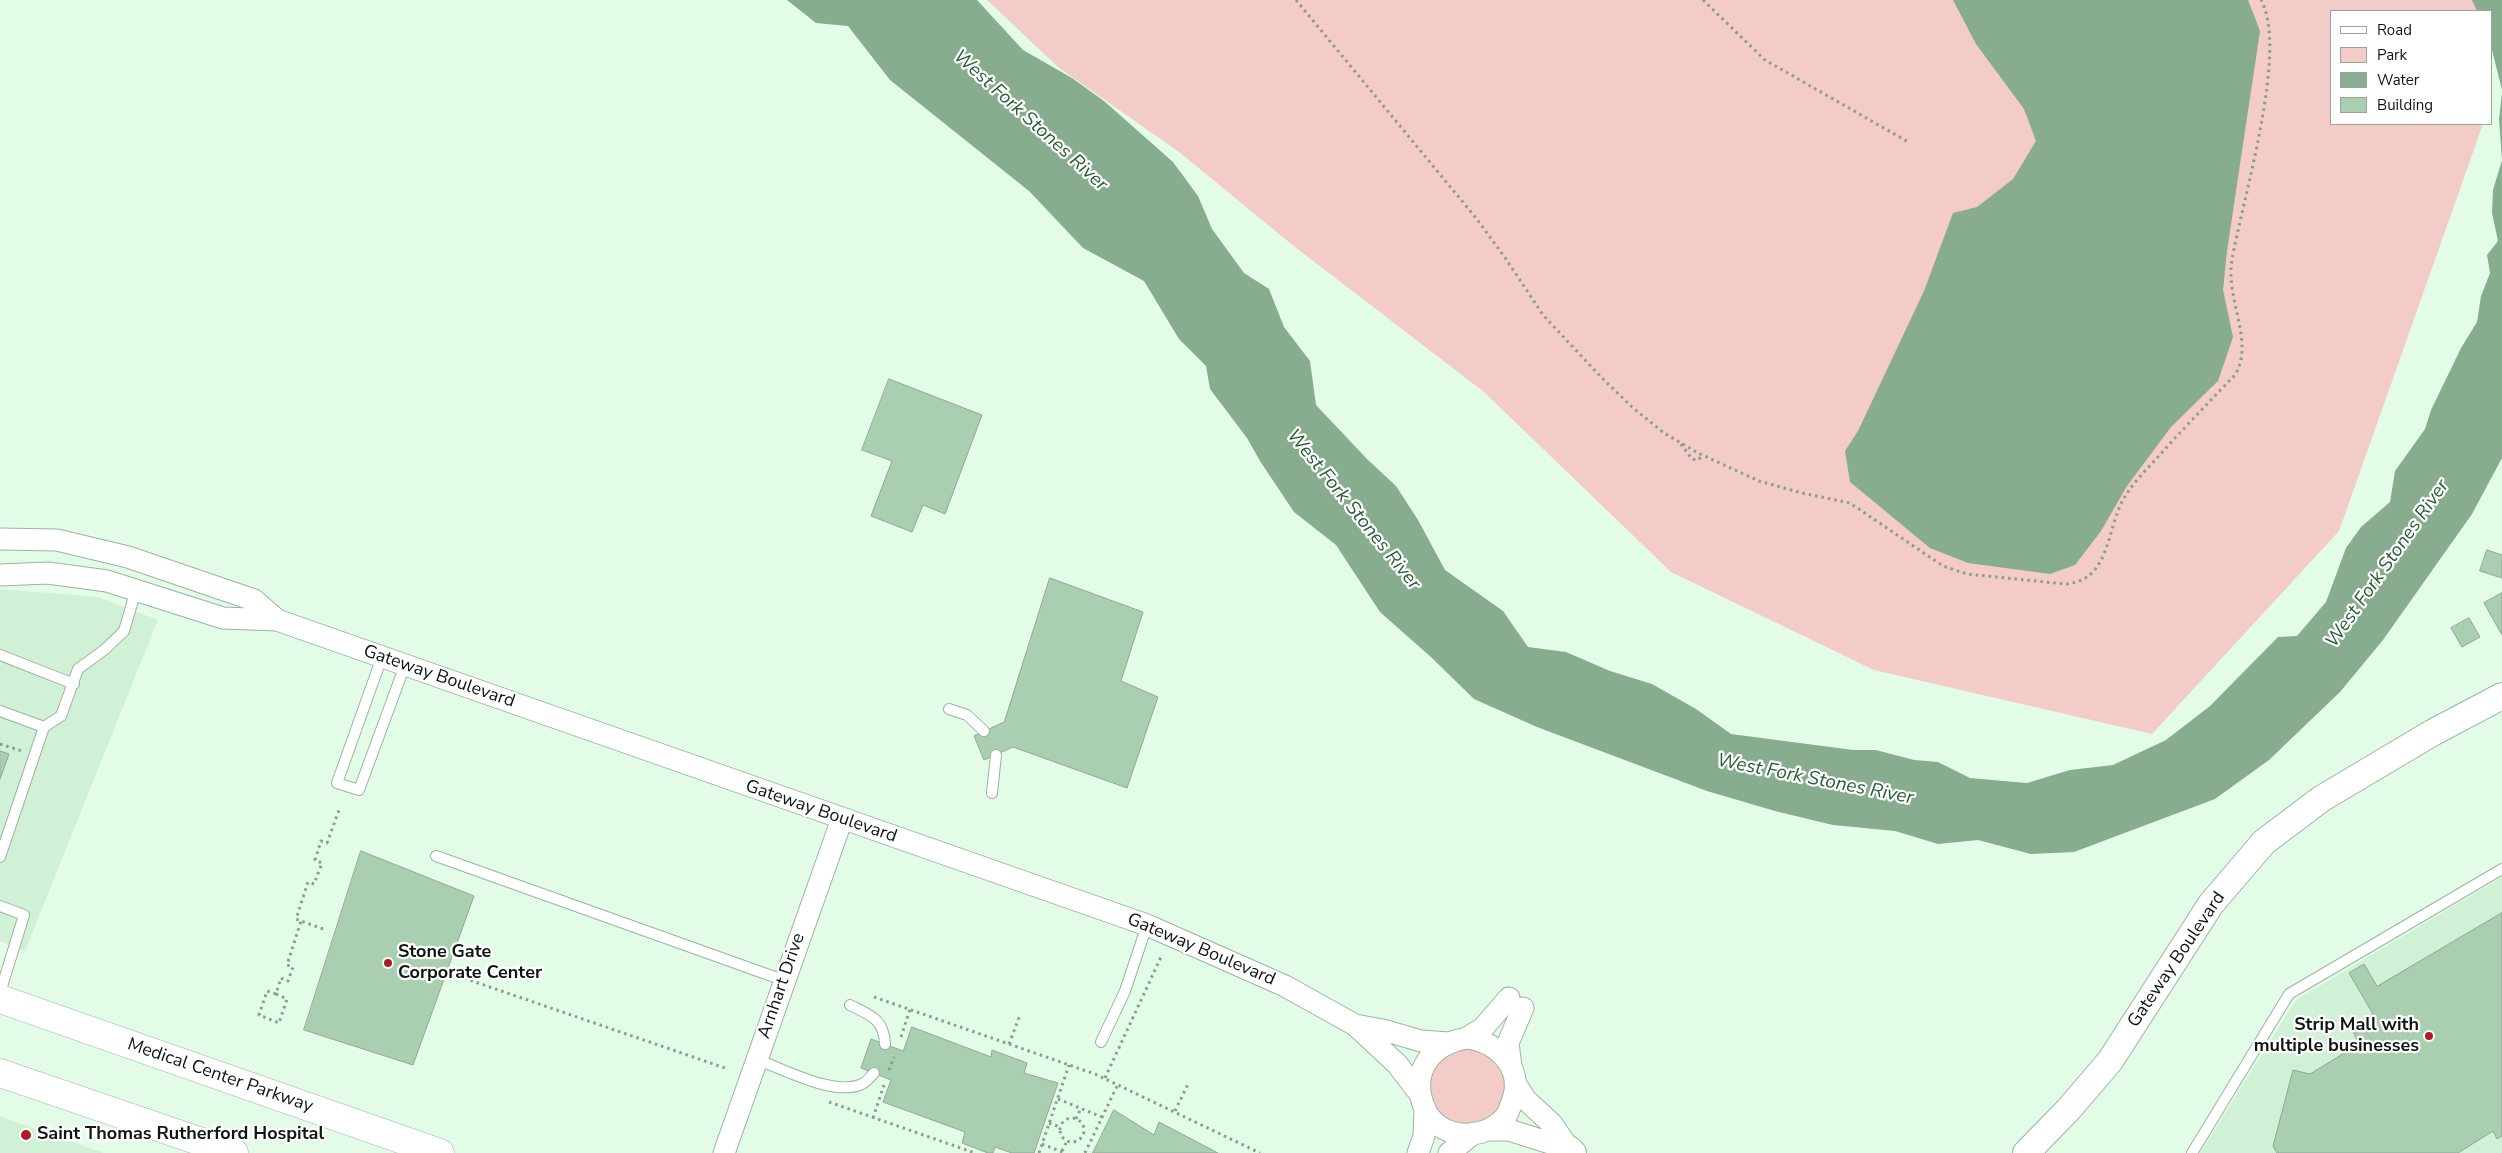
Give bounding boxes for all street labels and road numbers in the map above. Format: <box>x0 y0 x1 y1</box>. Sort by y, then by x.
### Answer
street label: Gateway Boulevard <box>360 641 518 713</box>
street label: Gateway Boulevard <box>742 776 900 848</box>
street label: Gateway Boulevard <box>2124 888 2230 1032</box>
street label: Gateway Boulevard <box>1124 909 1278 991</box>
street label: Arnhart Drive <box>754 930 810 1042</box>
street label: Medical Center Parkway <box>124 1034 316 1118</box>

